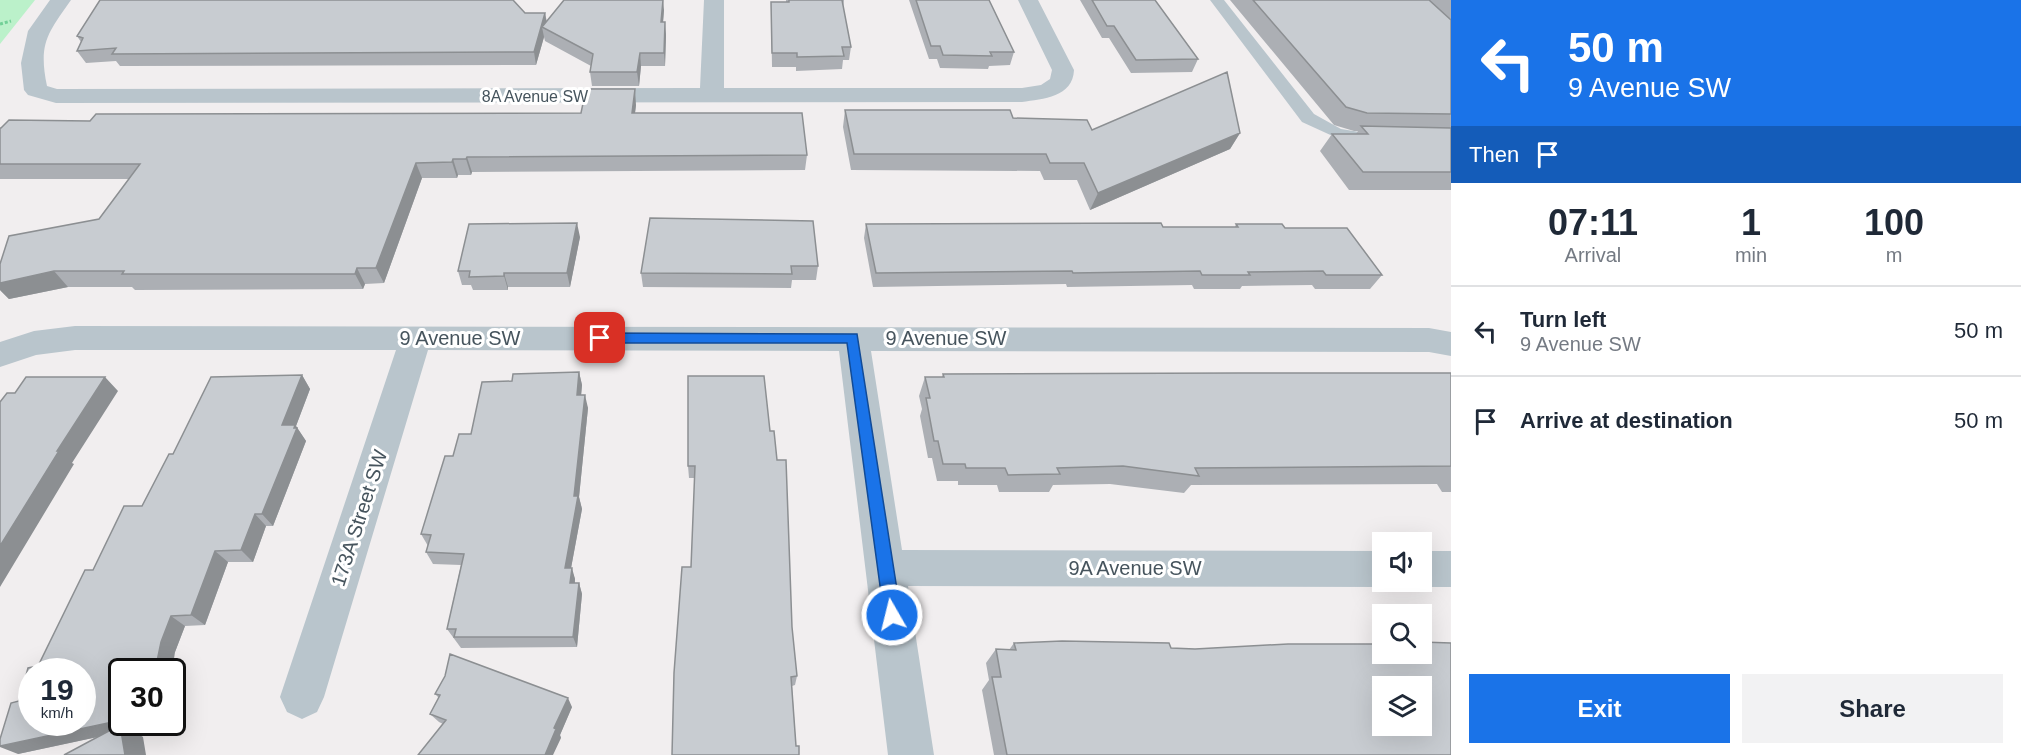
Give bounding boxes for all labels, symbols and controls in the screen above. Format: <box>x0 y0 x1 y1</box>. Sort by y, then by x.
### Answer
icon: left <box>1469 24 1547 102</box>
text: 50 m <box>1568 24 1664 71</box>
text: 9 Avenue SW <box>1568 73 1731 103</box>
street label: 8A Avenue SW <box>482 88 589 105</box>
icon: arrive <box>1531 138 1564 171</box>
text: Then <box>1469 142 1519 167</box>
text: 07:11 <box>1548 202 1638 243</box>
text: 1 <box>1741 202 1761 243</box>
text: 100 <box>1864 202 1924 243</box>
text: Arrival <box>1565 244 1621 266</box>
text: min <box>1735 244 1767 266</box>
text: m <box>1886 244 1902 266</box>
text: Turn left <box>1520 307 1606 332</box>
pin <box>574 312 625 363</box>
icon: left <box>1469 315 1502 348</box>
text: 50 m <box>1954 318 2003 343</box>
icon: arrive <box>583 321 616 354</box>
street label: 9 Avenue SW <box>400 327 521 349</box>
street label: 9 Avenue SW <box>886 327 1007 349</box>
text: 9 Avenue SW <box>1520 333 1641 355</box>
icon: arrive <box>1469 405 1502 438</box>
text: Arrive at destination <box>1520 408 1733 433</box>
text: 50 m <box>1954 408 2003 433</box>
street label: 173A Street SW <box>327 447 391 589</box>
map controls <box>1372 532 1432 736</box>
button: sound <box>1372 532 1432 592</box>
street label: 9A Avenue SW <box>1068 557 1202 579</box>
position arrow <box>860 583 924 647</box>
button: search <box>1372 604 1432 664</box>
speed limit sign: 30 <box>108 658 186 736</box>
text: 19 <box>40 673 74 706</box>
button: Exit <box>1469 674 1730 743</box>
button: Share <box>1742 674 2003 743</box>
button: layers <box>1372 676 1432 736</box>
text: km/h <box>41 704 73 721</box>

